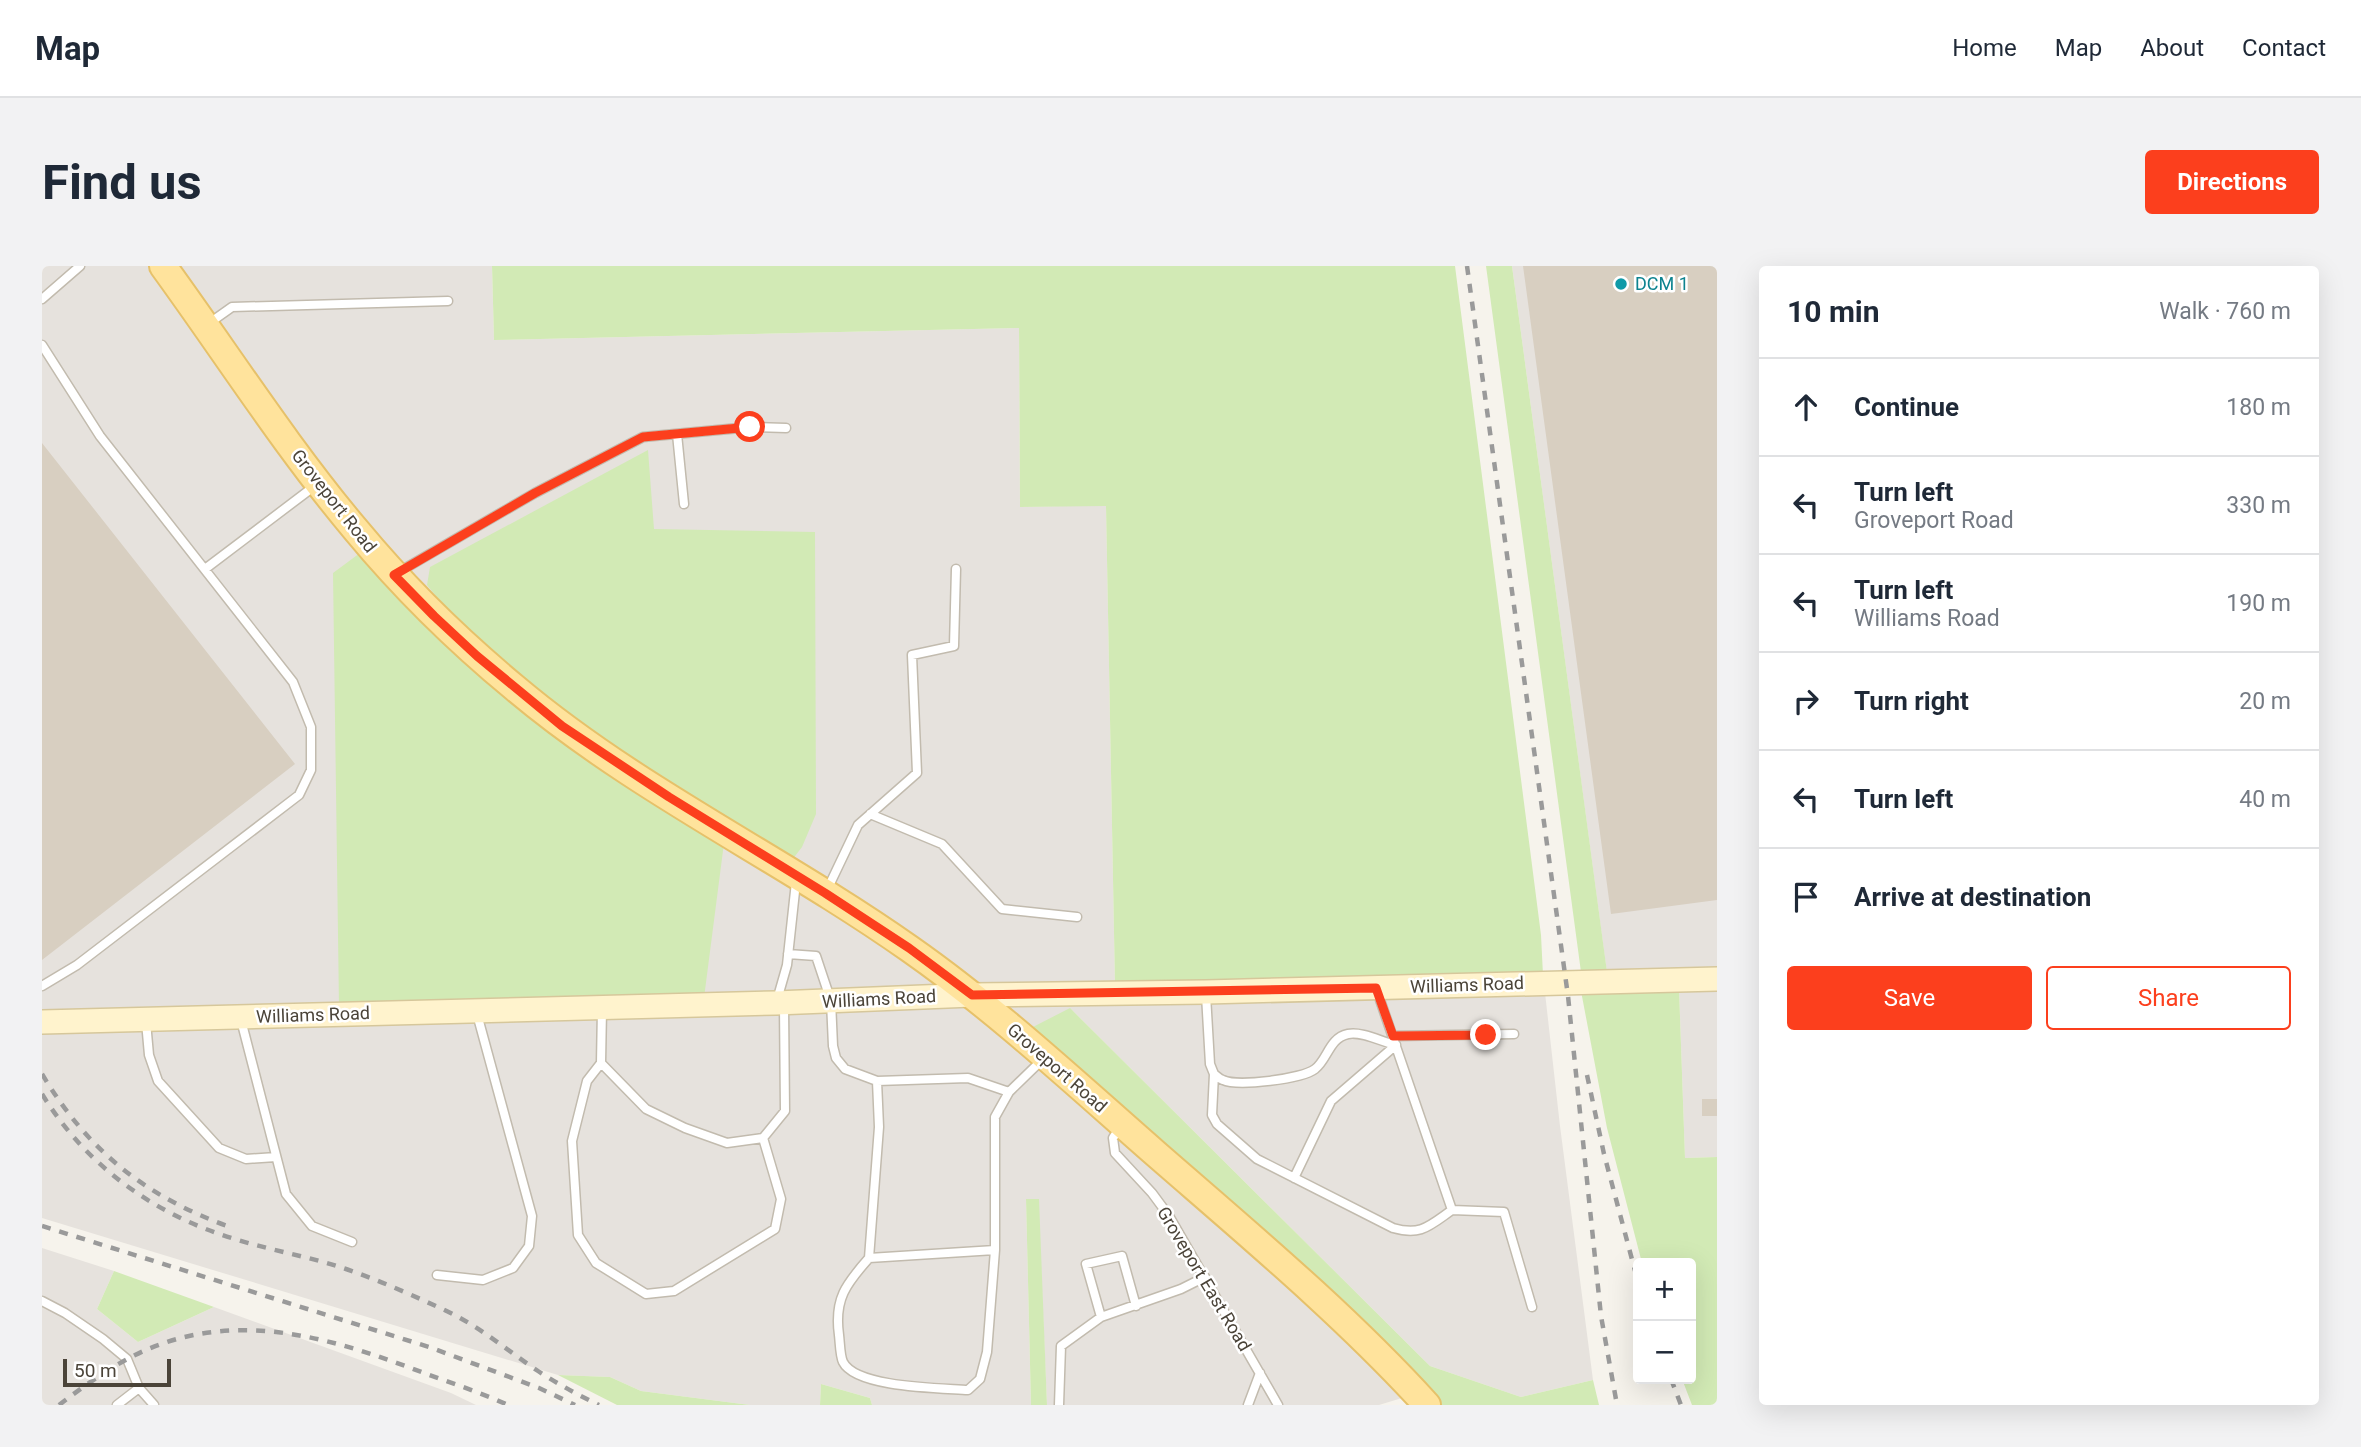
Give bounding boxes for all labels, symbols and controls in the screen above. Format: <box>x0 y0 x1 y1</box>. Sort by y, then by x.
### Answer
text: Map <box>35 29 100 68</box>
text: Home <box>1952 34 2017 62</box>
text: Map <box>2055 34 2102 62</box>
text: About <box>2140 34 2204 62</box>
text: Contact <box>2242 34 2326 62</box>
button: Directions <box>2145 150 2319 214</box>
text: Find us <box>42 154 202 211</box>
place label: DCM 1 <box>1635 273 1689 294</box>
marker: DCM 1 <box>1613 276 1629 292</box>
text: 10 min <box>1787 294 1880 329</box>
text: Walk · 760 m <box>2159 298 2291 325</box>
icon: ahead <box>1787 388 1825 426</box>
text: Continue <box>1854 392 1959 422</box>
text: 180 m <box>2226 394 2291 421</box>
route start <box>734 411 765 442</box>
street label: Groveport Road <box>288 445 381 556</box>
text: Turn left <box>1854 477 1953 507</box>
icon: left <box>1787 486 1825 524</box>
text: 330 m <box>2226 492 2291 519</box>
text: Groveport Road <box>1854 507 2014 534</box>
text: Turn left <box>1854 575 1953 605</box>
icon: left <box>1787 584 1825 622</box>
text: 190 m <box>2226 590 2291 617</box>
text: Williams Road <box>1854 605 2000 632</box>
icon: right <box>1787 682 1825 720</box>
text: Turn right <box>1854 686 1969 716</box>
text: 20 m <box>2239 688 2291 715</box>
icon: left <box>1787 780 1825 818</box>
text: Turn left <box>1854 784 1953 814</box>
text: 40 m <box>2239 786 2291 813</box>
icon: arrive <box>1787 878 1825 916</box>
text: Arrive at destination <box>1854 882 2091 912</box>
button: Save <box>1787 966 2032 1030</box>
button: Share <box>2046 966 2291 1030</box>
street label: Williams Road <box>1410 972 1524 997</box>
street label: Williams Road <box>821 985 936 1012</box>
street label: Williams Road <box>256 1002 370 1027</box>
street label: Groveport Road <box>1003 1019 1111 1117</box>
route end <box>1470 1019 1501 1050</box>
street label: Groveport East Road <box>1153 1203 1256 1355</box>
map controls <box>1633 1258 1696 1384</box>
button: + <box>1633 1258 1696 1321</box>
button: − <box>1633 1321 1696 1384</box>
scale bar <box>63 1356 172 1388</box>
text: 50 m <box>74 1359 117 1382</box>

